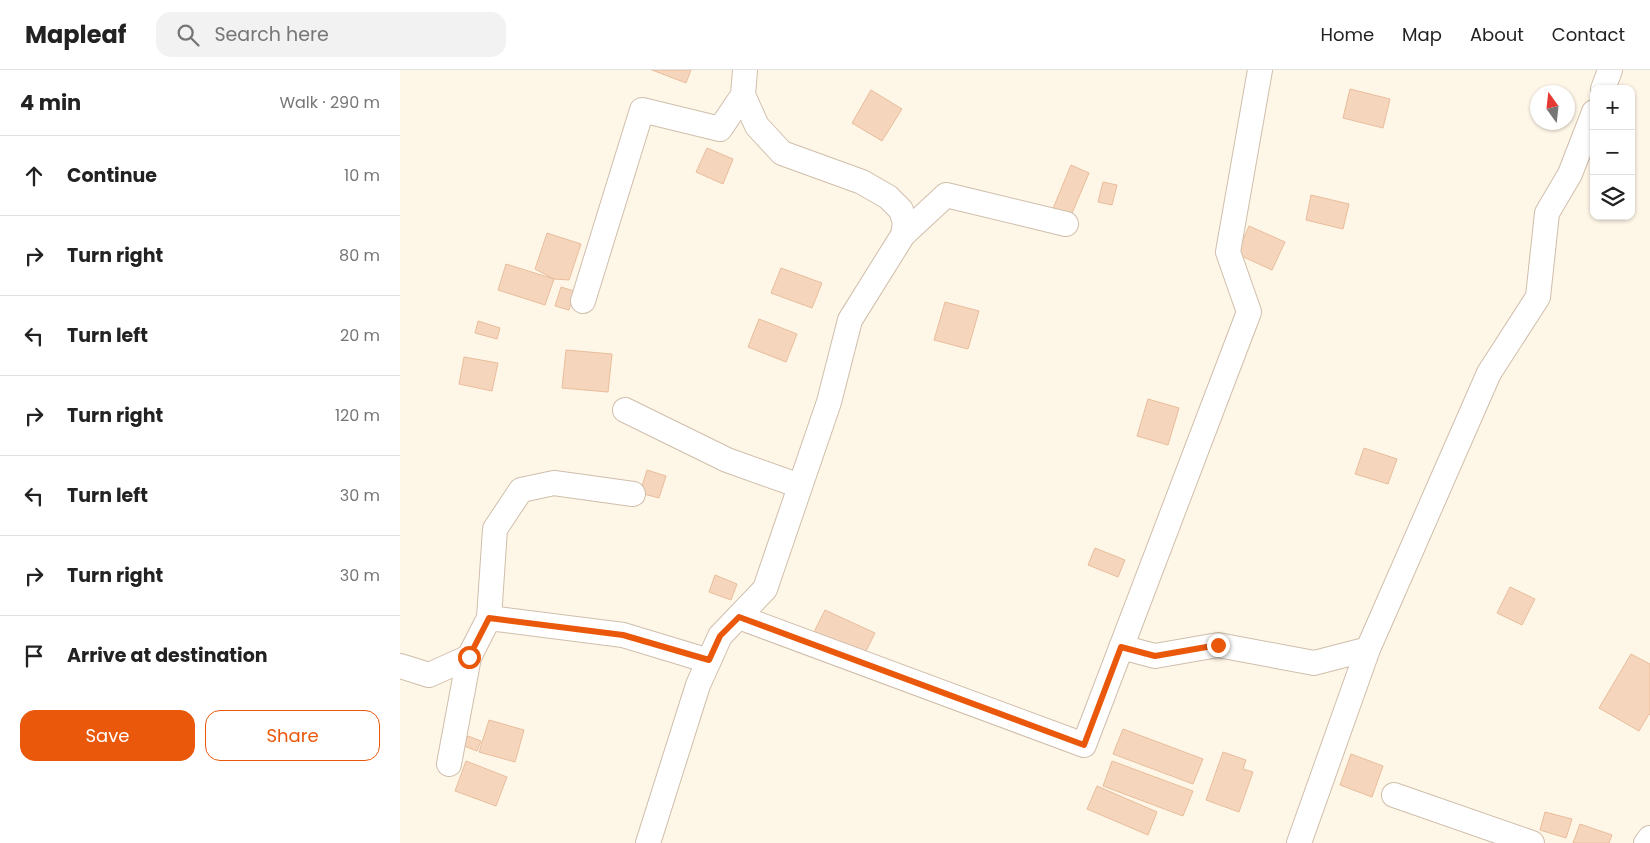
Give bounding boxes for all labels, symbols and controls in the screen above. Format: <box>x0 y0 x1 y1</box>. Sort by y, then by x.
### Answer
search box <box>156 12 506 57</box>
text: Mapleaf <box>25 18 126 51</box>
icon: search <box>174 21 202 49</box>
text: Search here <box>214 21 329 48</box>
text: Home <box>1320 22 1374 47</box>
text: Map <box>1402 22 1442 47</box>
text: About <box>1470 22 1524 47</box>
text: Contact <box>1552 22 1625 47</box>
north arrow <box>1530 85 1575 130</box>
map controls <box>1590 85 1635 220</box>
button: + <box>1590 85 1635 130</box>
text: 4 min <box>20 88 81 117</box>
text: Walk · 290 m <box>279 91 380 114</box>
button: − <box>1590 130 1635 175</box>
icon: ahead <box>20 162 48 190</box>
text: Continue <box>67 162 157 189</box>
text: 10 m <box>344 164 380 187</box>
button: layers <box>1590 175 1635 220</box>
icon: right <box>20 242 48 270</box>
text: Turn right <box>67 242 163 269</box>
text: 80 m <box>339 244 380 267</box>
icon: left <box>20 322 48 350</box>
text: Turn left <box>67 322 148 349</box>
text: 20 m <box>340 324 380 347</box>
icon: right <box>20 402 48 430</box>
text: Turn right <box>67 402 163 429</box>
text: 120 m <box>335 404 380 427</box>
icon: left <box>20 482 48 510</box>
text: Turn left <box>67 482 148 509</box>
text: 30 m <box>340 484 380 507</box>
icon: right <box>20 562 48 590</box>
text: Turn right <box>67 562 163 589</box>
text: 30 m <box>340 564 380 587</box>
route end <box>1207 634 1230 657</box>
icon: arrive <box>20 642 48 670</box>
text: Arrive at destination <box>67 642 268 669</box>
route start <box>458 646 481 669</box>
button: Save <box>20 710 195 761</box>
button: Share <box>205 710 380 761</box>

